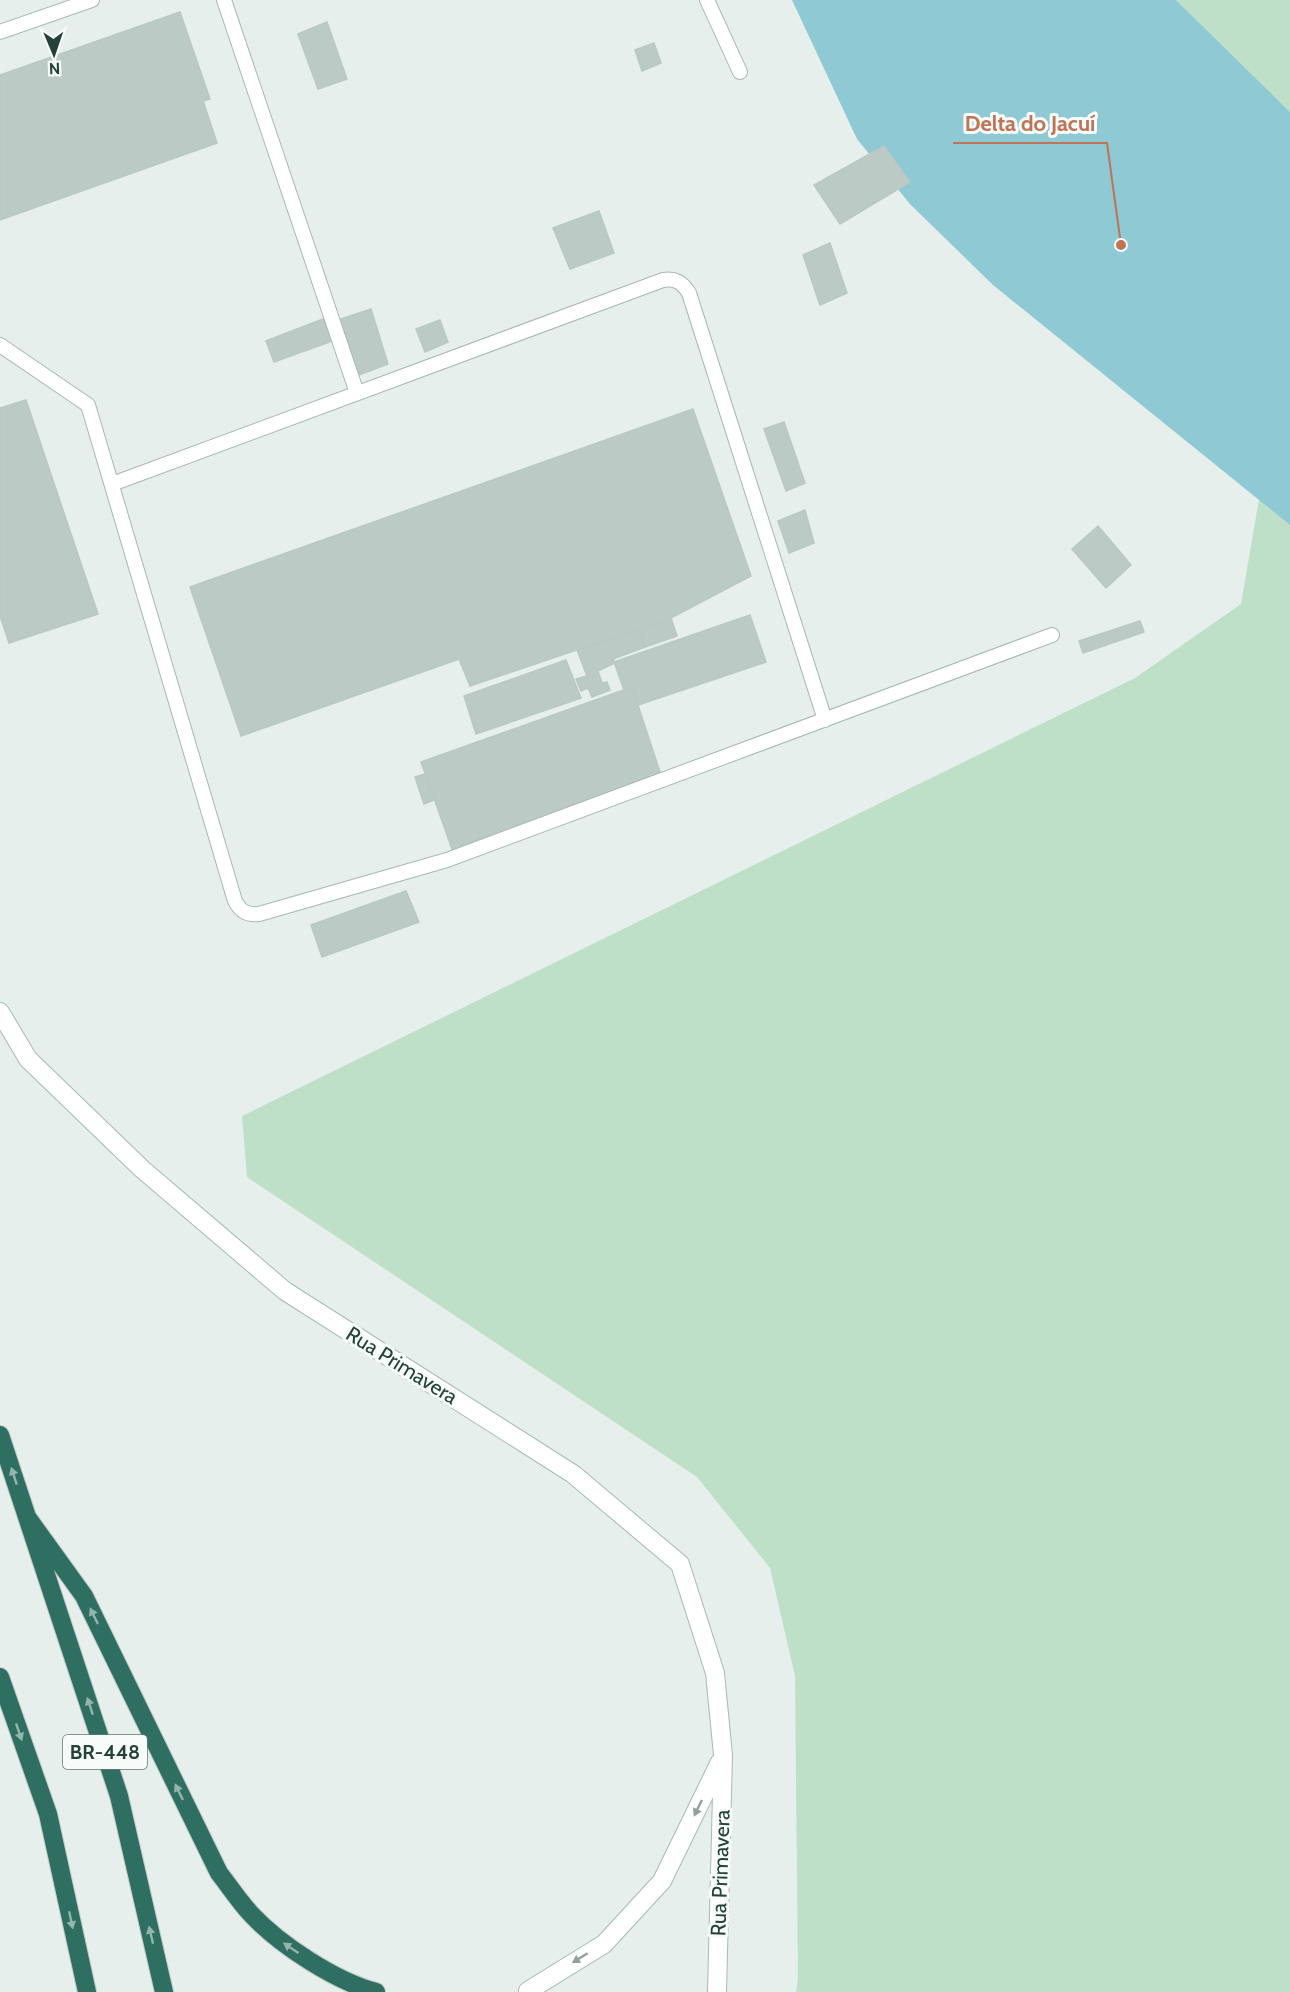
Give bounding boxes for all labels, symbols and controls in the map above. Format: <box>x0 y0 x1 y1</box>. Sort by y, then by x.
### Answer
north arrow <box>24 24 84 84</box>
text: N <box>49 59 60 78</box>
callout: Delta do Jacuí <box>953 103 1107 143</box>
text: Delta do Jacuí <box>965 110 1095 137</box>
street label: Rua Primavera <box>342 1321 462 1409</box>
one-way arrow <box>8 1467 18 1485</box>
one-way arrow <box>90 1608 99 1625</box>
one-way arrow <box>84 1697 94 1715</box>
one-way arrow <box>15 1723 25 1741</box>
road number: BR-448 <box>63 1735 147 1769</box>
one-way arrow <box>175 1783 184 1800</box>
one-way arrow <box>693 1799 702 1816</box>
street label: Rua Primavera <box>705 1809 735 1937</box>
one-way arrow <box>67 1911 76 1930</box>
one-way arrow <box>146 1925 155 1944</box>
one-way arrow <box>284 1942 300 1954</box>
one-way arrow <box>572 1953 588 1964</box>

